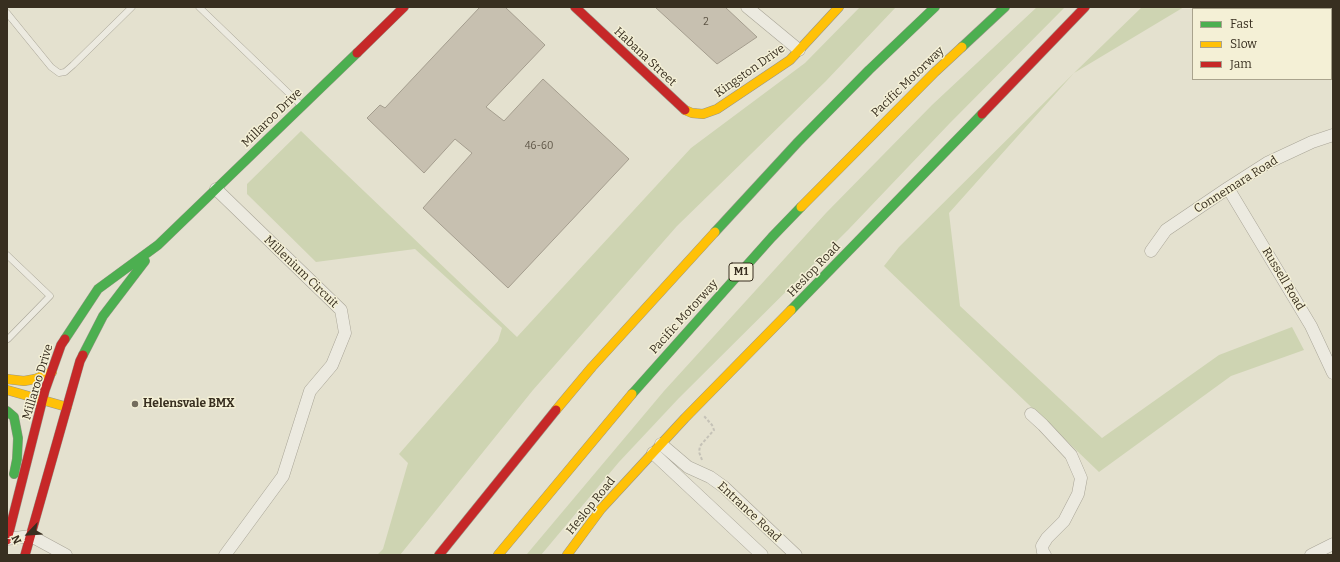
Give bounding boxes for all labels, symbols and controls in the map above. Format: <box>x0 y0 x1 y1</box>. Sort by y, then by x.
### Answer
legend <box>1192 8 1332 80</box>
house number: 2 <box>703 16 709 28</box>
text: Fast <box>1230 17 1253 31</box>
street label: Habana Street <box>611 24 679 90</box>
text: Slow <box>1230 37 1257 51</box>
street label: Kingston Drive <box>712 41 788 101</box>
street label: Pacific Motorway <box>869 44 947 120</box>
text: Jam <box>1230 57 1252 71</box>
street label: Millaroo Drive <box>239 86 305 150</box>
house number: 46-60 <box>525 140 553 152</box>
street label: Connemara Road <box>1191 153 1281 217</box>
street label: Millenium Circuit <box>261 233 341 311</box>
street label: Heslop Road <box>785 240 843 300</box>
street label: Russell Road <box>1259 245 1307 313</box>
road number: M1 <box>729 263 753 281</box>
street label: Pacific Motorway <box>647 277 721 357</box>
street label: Millaroo Drive <box>20 342 56 422</box>
place label: Helensvale BMX <box>143 397 234 411</box>
marker: Helensvale BMX <box>130 399 140 409</box>
street label: Heslop Road <box>563 474 619 538</box>
street label: Entrance Road <box>714 479 784 545</box>
north arrow <box>8 514 48 554</box>
text: N <box>9 533 24 546</box>

